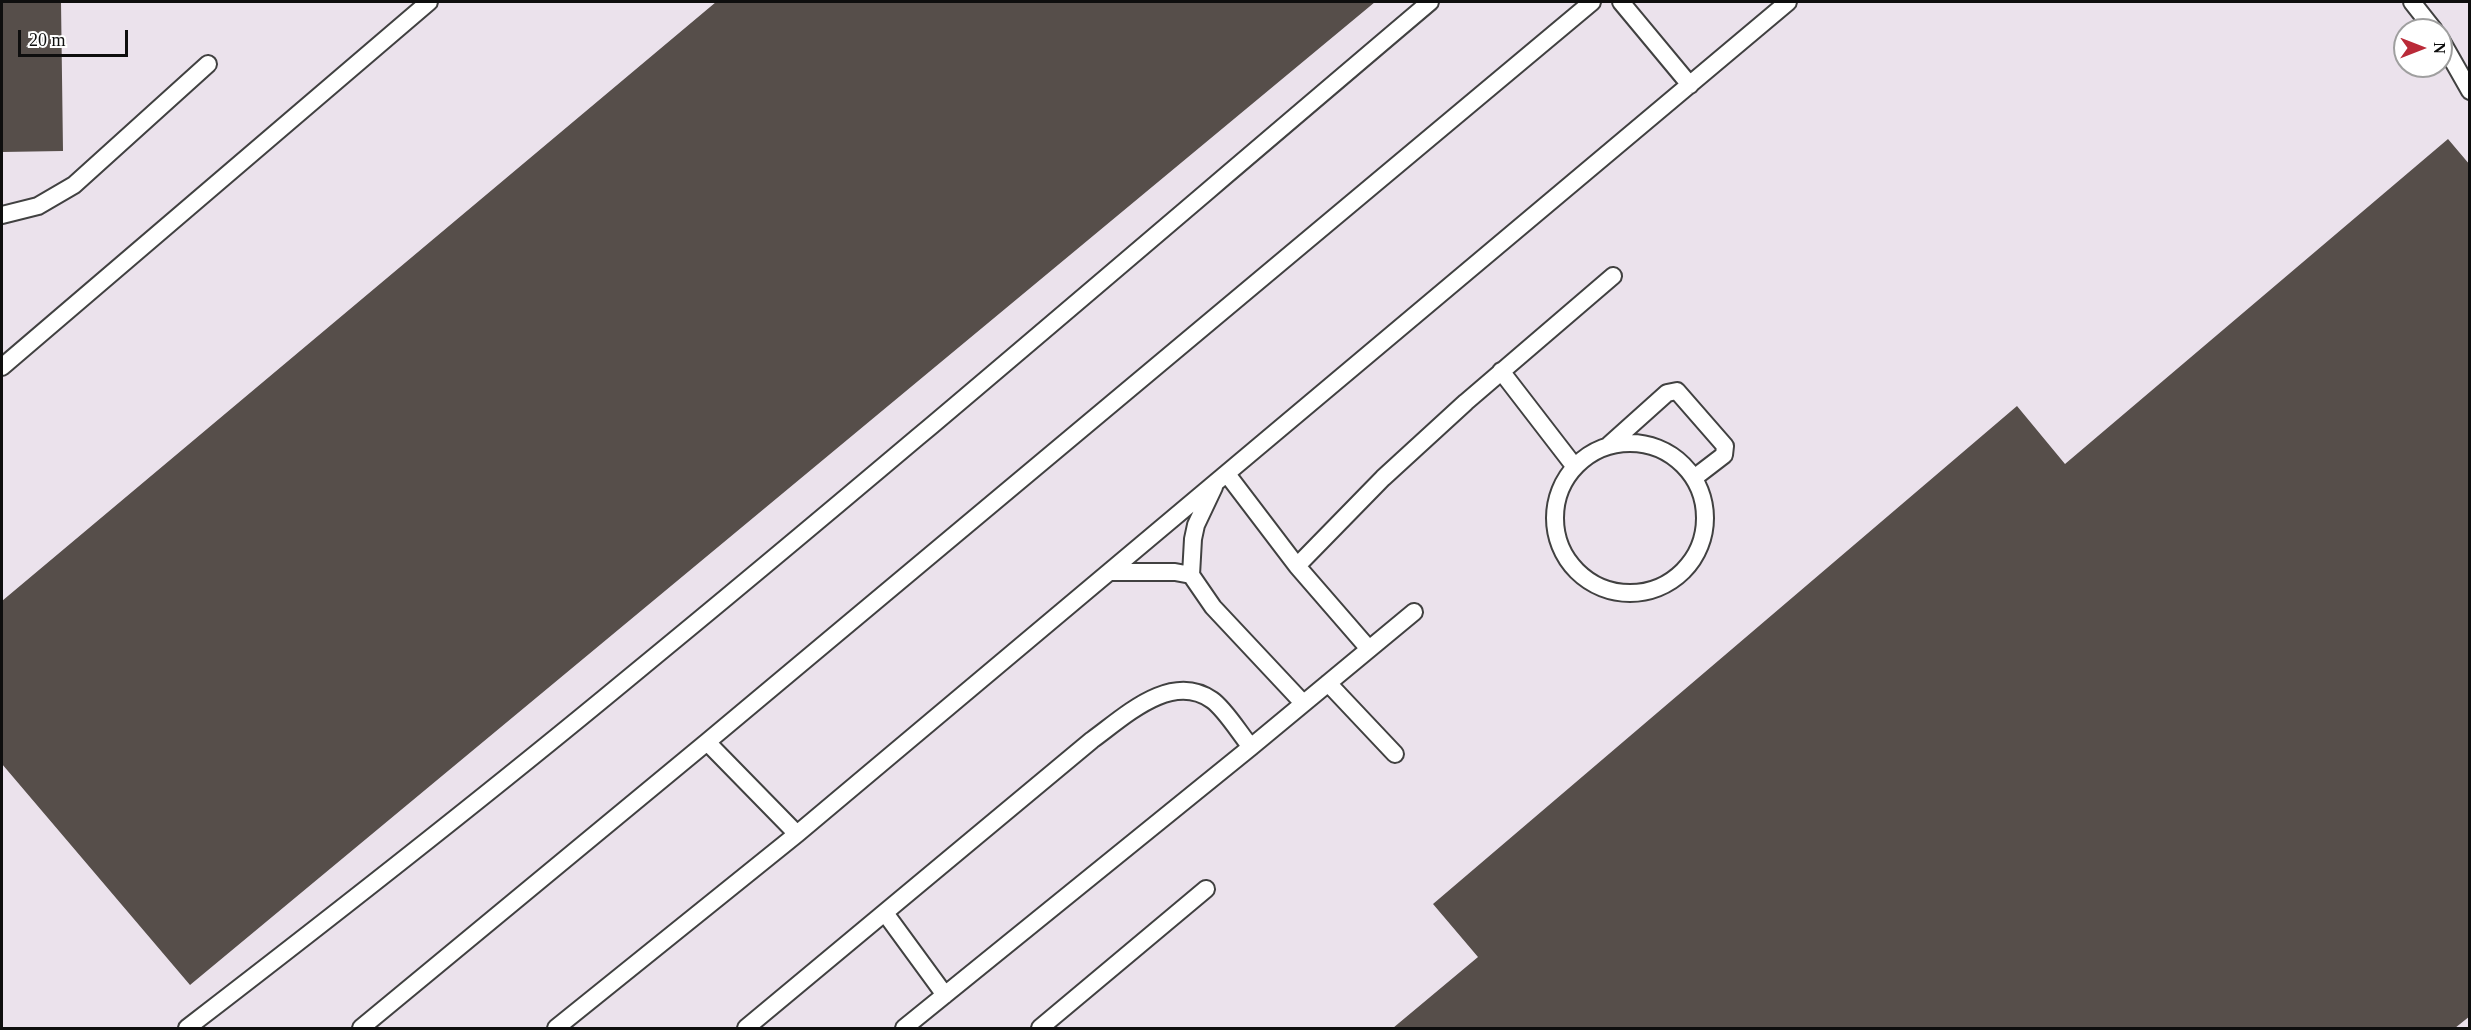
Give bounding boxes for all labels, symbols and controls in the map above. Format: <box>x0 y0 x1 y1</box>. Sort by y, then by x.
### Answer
scale bar <box>21 18 130 56</box>
north arrow <box>2393 18 2453 78</box>
text: 20 m <box>29 30 66 50</box>
text: N <box>2431 42 2448 54</box>

